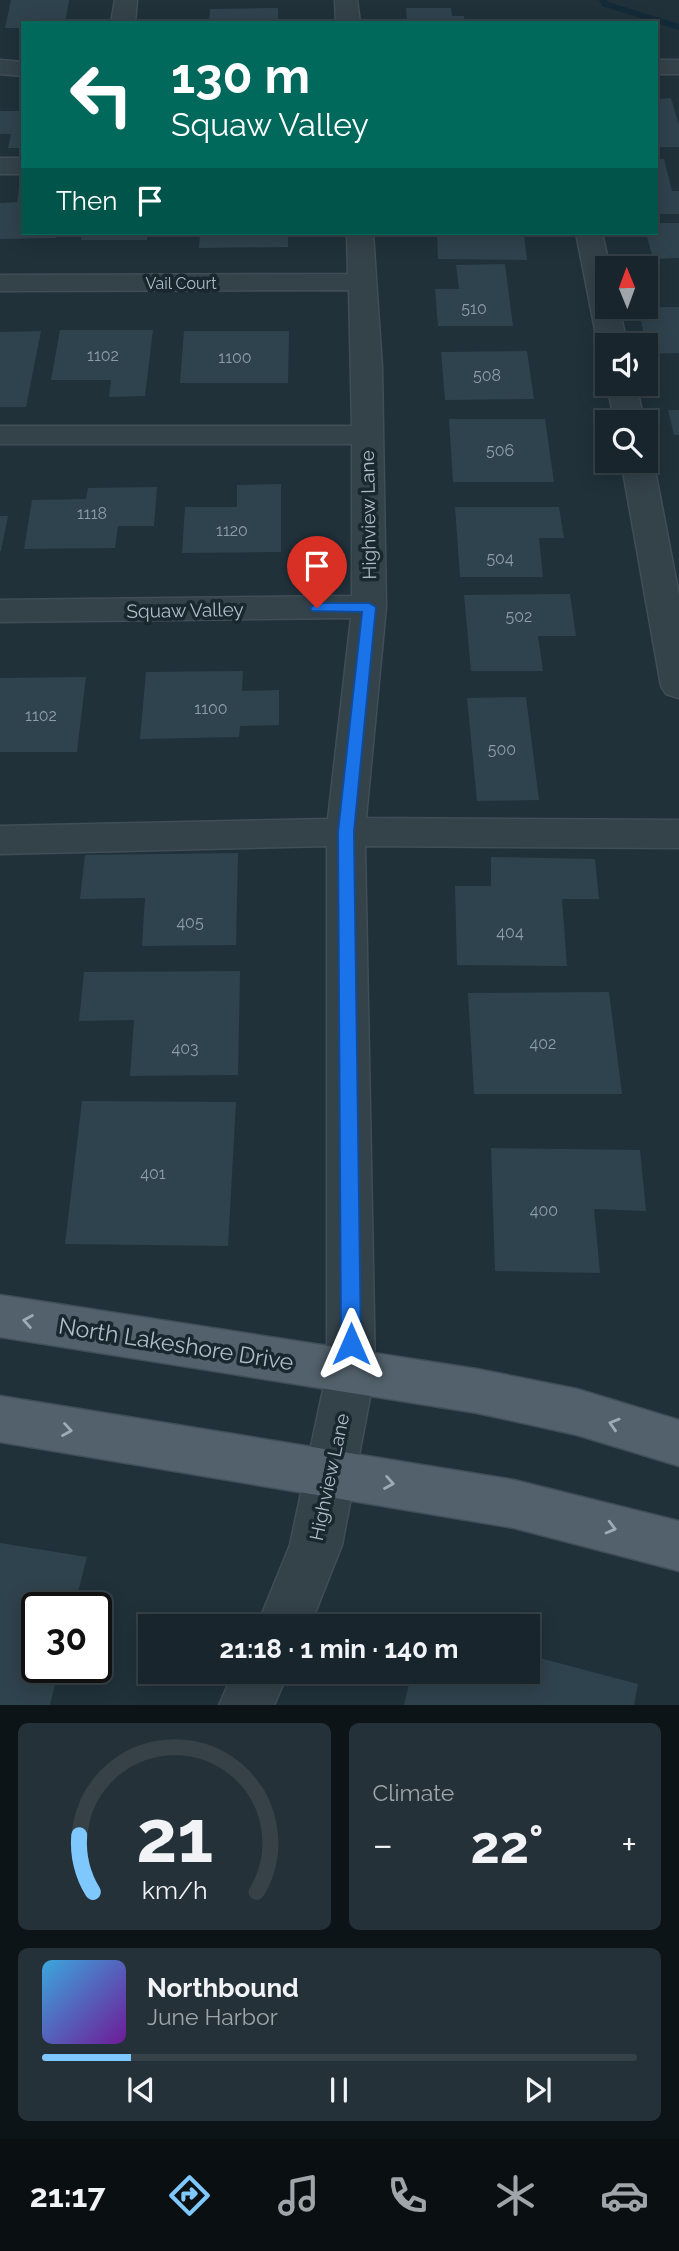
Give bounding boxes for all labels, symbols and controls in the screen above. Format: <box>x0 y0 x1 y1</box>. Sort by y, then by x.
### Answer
text: 130 m <box>171 47 310 104</box>
icon: left <box>56 49 147 140</box>
text: Squaw Valley <box>171 106 369 143</box>
icon: arrive <box>131 182 169 220</box>
text: Then <box>56 186 117 216</box>
north arrow <box>595 256 658 318</box>
map controls <box>595 256 658 473</box>
street label: Vail Court <box>145 274 217 293</box>
house number: 510 <box>461 299 487 318</box>
button: sound <box>595 333 658 396</box>
house number: 1102 <box>87 346 119 365</box>
house number: 1100 <box>218 348 252 367</box>
house number: 508 <box>473 366 501 385</box>
button: search <box>595 410 658 473</box>
house number: 506 <box>486 441 514 460</box>
street label: Highview Lane <box>356 450 380 580</box>
house number: 1118 <box>77 504 107 523</box>
house number: 1120 <box>216 521 248 540</box>
pin <box>287 536 347 608</box>
icon: arrive <box>298 547 336 585</box>
house number: 504 <box>486 549 514 568</box>
street label: Squaw Valley <box>126 598 244 622</box>
house number: 502 <box>506 607 532 626</box>
house number: 1100 <box>194 699 228 718</box>
house number: 1102 <box>25 706 57 725</box>
house number: 500 <box>488 740 516 759</box>
house number: 405 <box>176 913 204 932</box>
house number: 404 <box>496 923 524 942</box>
house number: 402 <box>530 1034 556 1053</box>
house number: 403 <box>171 1039 199 1058</box>
house number: 401 <box>140 1164 166 1183</box>
house number: 400 <box>530 1201 558 1220</box>
position arrow <box>314 1307 388 1381</box>
street label: North Lakeshore Drive <box>57 1312 295 1375</box>
one-way arrow <box>22 1314 34 1329</box>
street label: Highview Lane <box>305 1411 353 1543</box>
one-way arrow <box>608 1417 620 1432</box>
one-way arrow <box>61 1422 73 1437</box>
one-way arrow <box>383 1474 395 1489</box>
one-way arrow <box>605 1520 617 1534</box>
speed limit sign: 30 <box>21 1592 112 1683</box>
text: 21:18 · 1 min · 140 m <box>220 1634 458 1664</box>
text: Climate <box>373 1779 454 1806</box>
text: 21 <box>136 1795 213 1880</box>
text: 22° <box>471 1814 544 1875</box>
text: − <box>373 1822 393 1867</box>
text: + <box>621 1822 637 1867</box>
text: km/h <box>141 1875 207 1905</box>
text: Northbound <box>147 1973 299 2003</box>
text: June Harbor <box>147 2003 278 2030</box>
icon: previous <box>122 2071 160 2109</box>
icon: pause <box>320 2071 358 2109</box>
icon: next <box>519 2071 557 2109</box>
icon: directions <box>165 2171 214 2220</box>
icon: music <box>274 2171 323 2220</box>
icon: phone <box>383 2171 432 2220</box>
icon: climate <box>491 2171 540 2220</box>
icon: car <box>600 2171 649 2220</box>
text: 21:17 <box>30 2177 105 2214</box>

